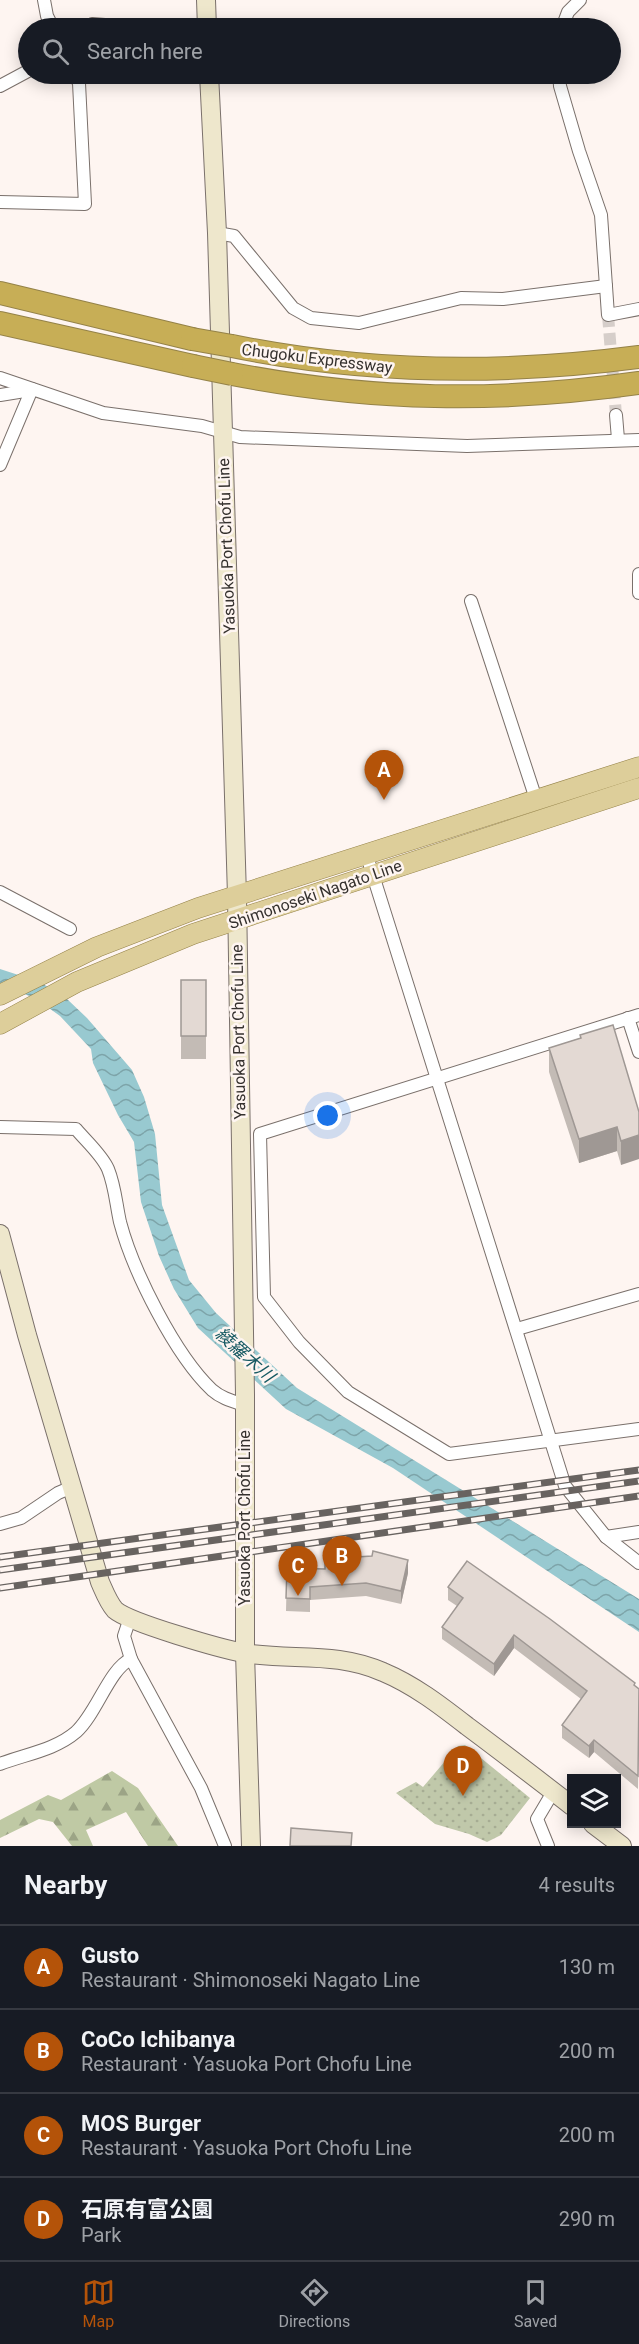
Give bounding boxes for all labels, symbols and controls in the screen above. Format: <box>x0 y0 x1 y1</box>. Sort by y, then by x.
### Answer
search box <box>18 18 621 84</box>
icon: search <box>39 35 72 68</box>
text: Search here <box>87 39 203 64</box>
street label: Chugoku Expressway <box>241 340 394 377</box>
street label: Yasuoka Port Chofu Line <box>214 458 239 634</box>
pin: A <box>364 750 404 800</box>
street label: Shimonoseki Nagato Line <box>226 856 404 933</box>
street label: Yasuoka Port Chofu Line <box>227 944 250 1120</box>
your location <box>313 1101 342 1130</box>
water label: 綾羅木川 <box>212 1323 281 1388</box>
street label: Yasuoka Port Chofu Line <box>235 1430 254 1606</box>
pin: B <box>322 1536 362 1586</box>
pin: C <box>278 1546 318 1596</box>
pin: D <box>444 1746 482 1796</box>
map controls <box>567 1774 621 1828</box>
button: layers <box>567 1774 621 1828</box>
text: Nearby <box>24 1870 107 1900</box>
text: 4 results <box>539 1873 615 1897</box>
text: Gusto <box>81 1943 139 1968</box>
text: A <box>37 1955 50 1979</box>
text: 130 m <box>559 1955 615 1979</box>
text: Restaurant · Shimonoseki Nagato Line <box>81 1968 420 1992</box>
text: CoCo Ichibanya <box>81 2027 235 2052</box>
text: B <box>37 2039 50 2063</box>
text: 200 m <box>559 2039 615 2063</box>
text: Restaurant · Yasuoka Port Chofu Line <box>81 2052 412 2076</box>
text: MOS Burger <box>81 2111 201 2136</box>
text: C <box>37 2123 50 2147</box>
text: 200 m <box>559 2123 615 2147</box>
text: Restaurant · Yasuoka Port Chofu Line <box>81 2136 412 2160</box>
text: 石原有富公園 <box>81 2197 213 2222</box>
text: D <box>37 2207 50 2231</box>
text: 290 m <box>559 2207 615 2231</box>
text: Park <box>81 2223 121 2247</box>
tab: Map <box>82 2276 115 2331</box>
tab: Directions <box>278 2276 350 2331</box>
tab: Saved <box>514 2276 557 2331</box>

